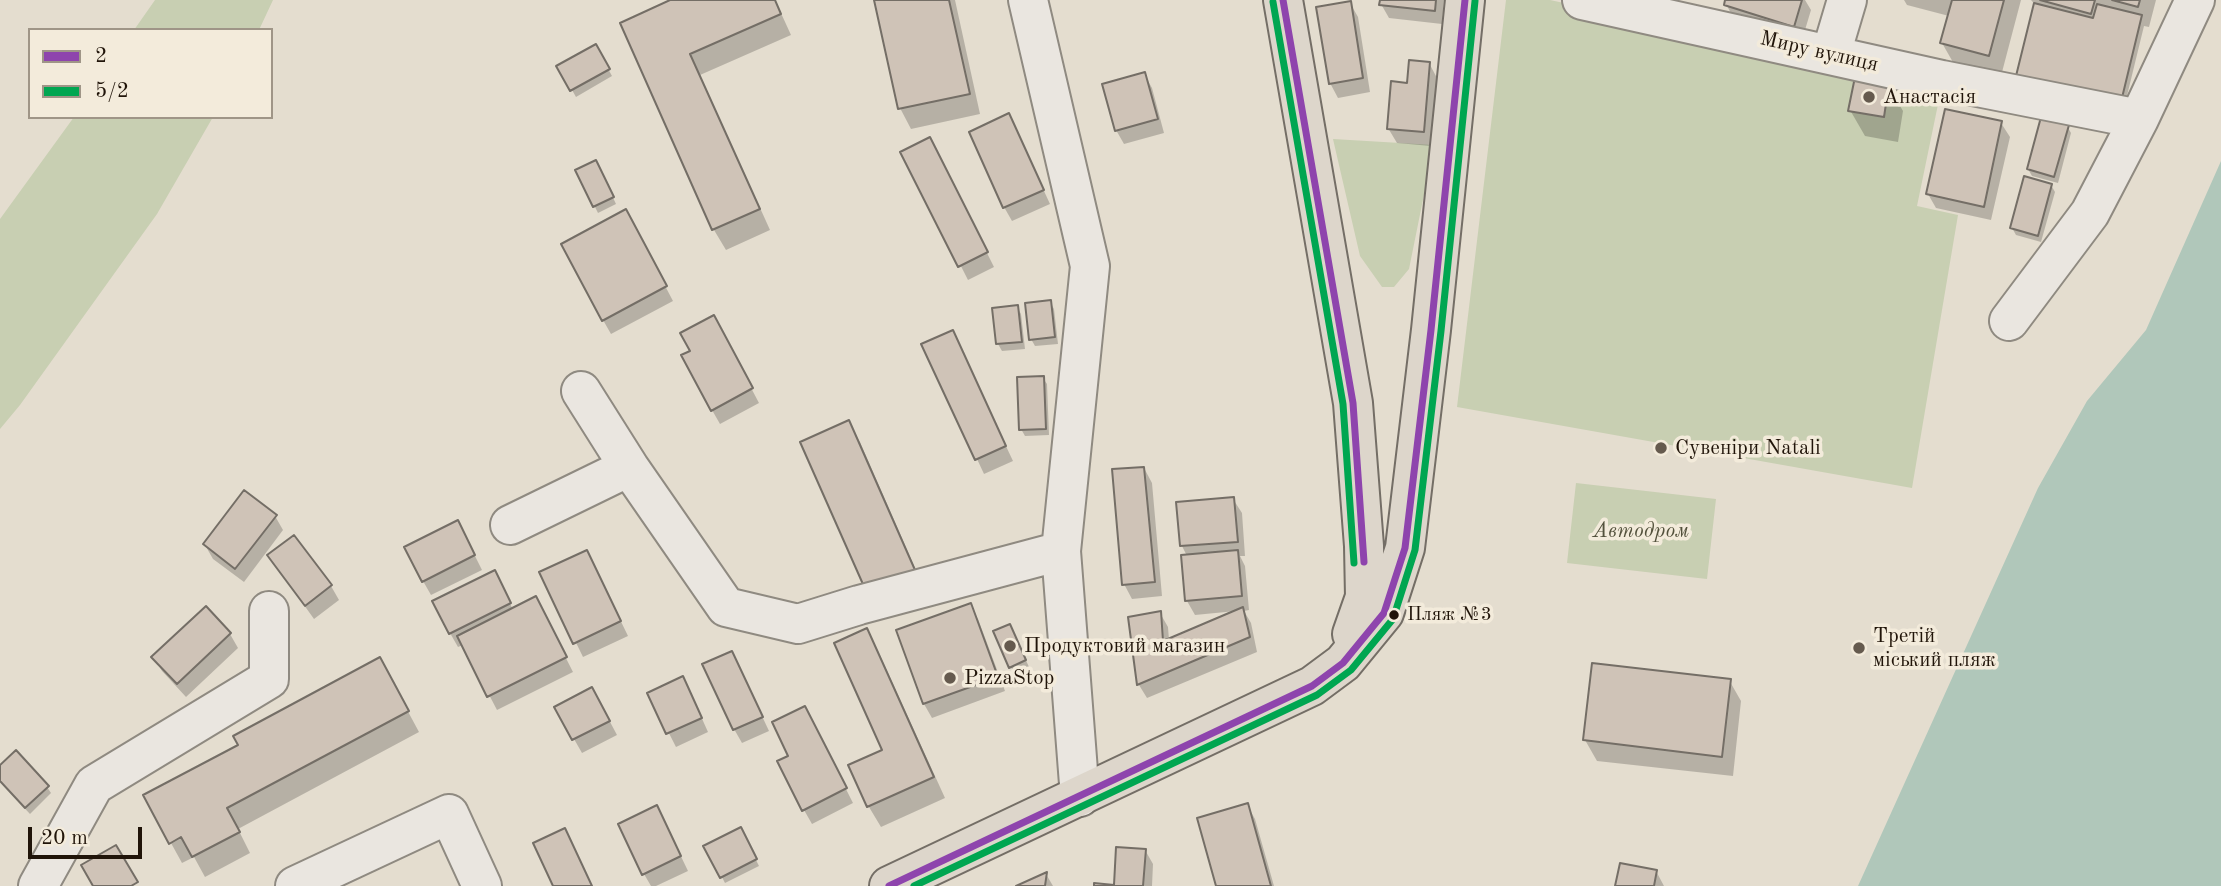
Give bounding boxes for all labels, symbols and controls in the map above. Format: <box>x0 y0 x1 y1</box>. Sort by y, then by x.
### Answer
street label: Миру вулиця <box>1757 26 1881 78</box>
legend <box>28 28 273 119</box>
text: 2 <box>95 46 107 67</box>
text: 5/2 <box>95 81 129 102</box>
place label: Анастасія <box>1883 84 1976 110</box>
marker: Анастасія <box>1861 89 1877 105</box>
place label: Сувеніри Natali <box>1675 435 1821 461</box>
marker: Сувеніри Natali <box>1653 440 1669 456</box>
park label: Автодром <box>1593 518 1689 544</box>
place label: Пляж №3 <box>1407 604 1492 626</box>
marker: Пляж №3 <box>1387 608 1401 622</box>
place label: Третій міський пляж <box>1873 623 1996 673</box>
place label: Продуктовий магазин <box>1024 633 1225 659</box>
marker: Продуктовий магазин <box>1002 638 1018 654</box>
marker: Третій міський пляж <box>1851 640 1867 656</box>
place label: PizzaStop <box>964 665 1054 691</box>
marker: PizzaStop <box>942 670 958 686</box>
scale bar <box>32 812 145 856</box>
text: 20 m <box>41 828 88 849</box>

